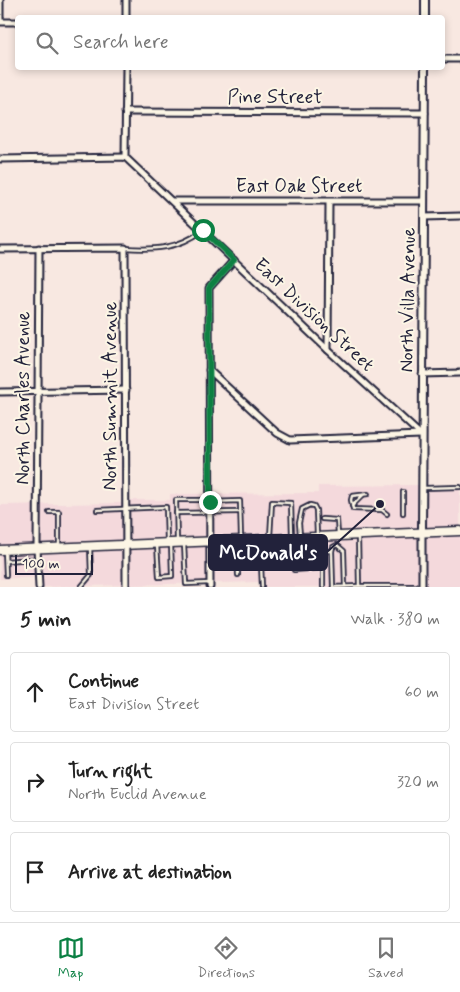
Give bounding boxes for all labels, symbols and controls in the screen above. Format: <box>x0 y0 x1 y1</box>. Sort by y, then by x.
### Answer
search box <box>15 15 445 70</box>
icon: search <box>33 29 61 57</box>
text: Search here <box>73 30 169 55</box>
street label: Pine Street <box>228 85 322 110</box>
street label: East Oak Street <box>236 174 362 199</box>
route start <box>192 219 215 242</box>
street label: North Villa Avenue <box>394 227 422 373</box>
street label: East Division Street <box>248 253 380 377</box>
street label: North Summit Avenue <box>98 301 123 490</box>
street label: North Charles Avenue <box>11 311 36 485</box>
route end <box>199 491 222 514</box>
callout: McDonald's <box>209 535 327 570</box>
text: McDonald's <box>219 540 317 567</box>
scale bar <box>15 552 92 575</box>
text: 100 m <box>22 555 60 573</box>
text: 5 min <box>20 606 72 634</box>
text: Walk · 380 m <box>350 609 440 630</box>
text: Continue <box>68 669 139 694</box>
icon: ahead <box>21 678 49 706</box>
text: 60 m <box>405 682 439 703</box>
text: East Division Street <box>68 694 199 715</box>
text: Turn right <box>68 759 152 784</box>
icon: right <box>21 768 49 796</box>
text: 320 m <box>397 772 439 793</box>
text: North Euclid Avenue <box>68 784 207 805</box>
icon: arrive <box>21 858 49 886</box>
text: Arrive at destination <box>68 860 232 885</box>
tab: Map <box>57 934 85 982</box>
tab: Directions <box>198 934 255 982</box>
tab: Saved <box>368 934 403 982</box>

